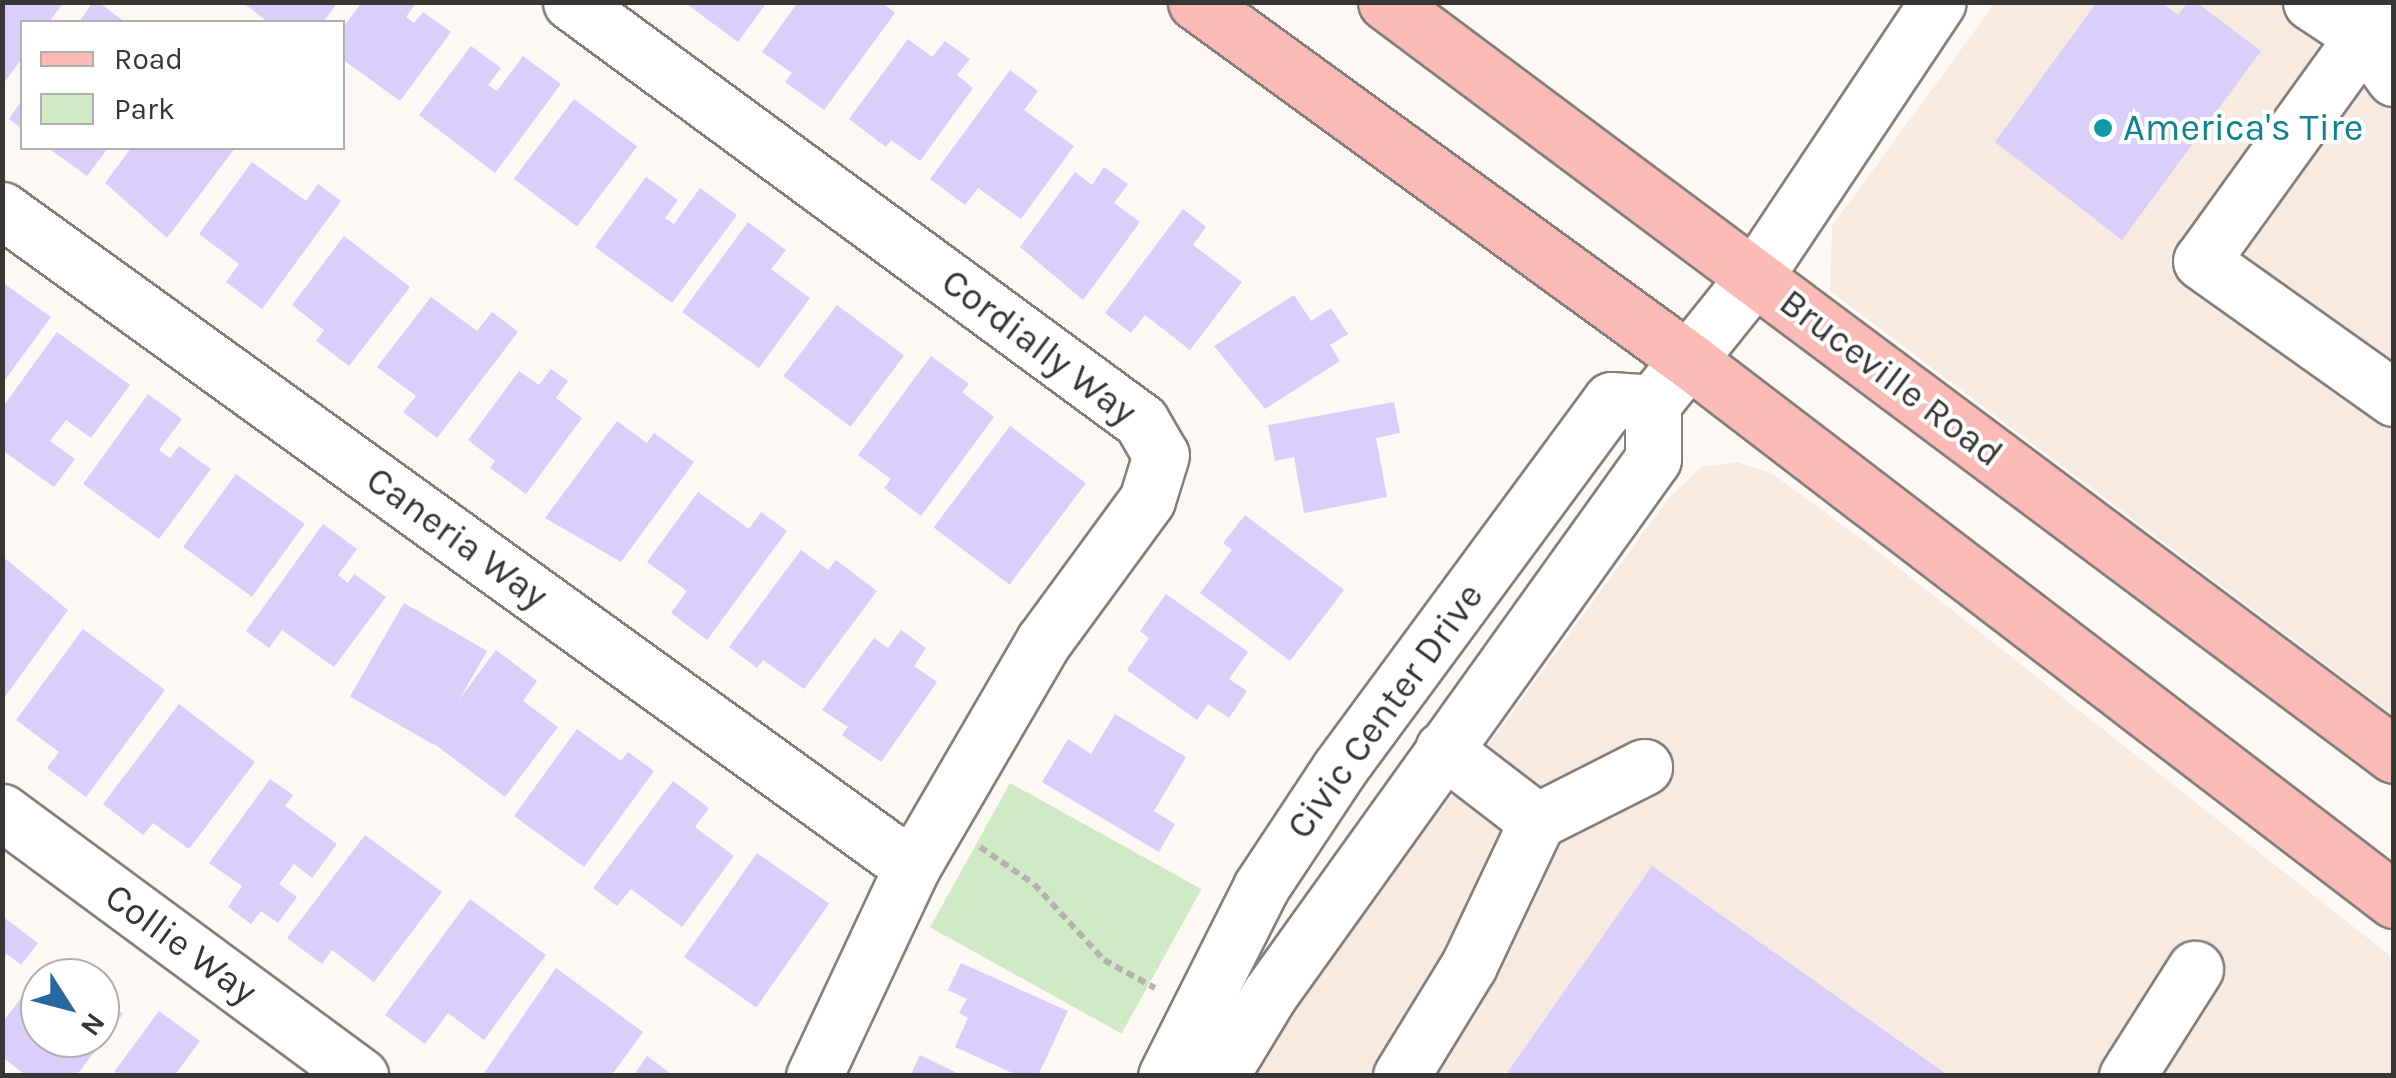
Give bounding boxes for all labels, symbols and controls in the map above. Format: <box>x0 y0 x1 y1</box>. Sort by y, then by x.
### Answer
legend <box>20 20 345 150</box>
text: Road <box>114 41 183 77</box>
text: Park <box>114 91 175 127</box>
place label: America's Tire <box>2123 105 2363 151</box>
marker: America's Tire <box>2092 117 2114 139</box>
street label: Cordially Way <box>933 259 1145 435</box>
street label: Bruceville Road <box>1771 279 2011 477</box>
street label: Caneria Way <box>357 457 557 619</box>
street label: Civic Center Drive <box>1277 574 1493 848</box>
street label: Collie Way <box>96 874 266 1014</box>
north arrow <box>20 958 120 1058</box>
text: N <box>74 1007 112 1043</box>

